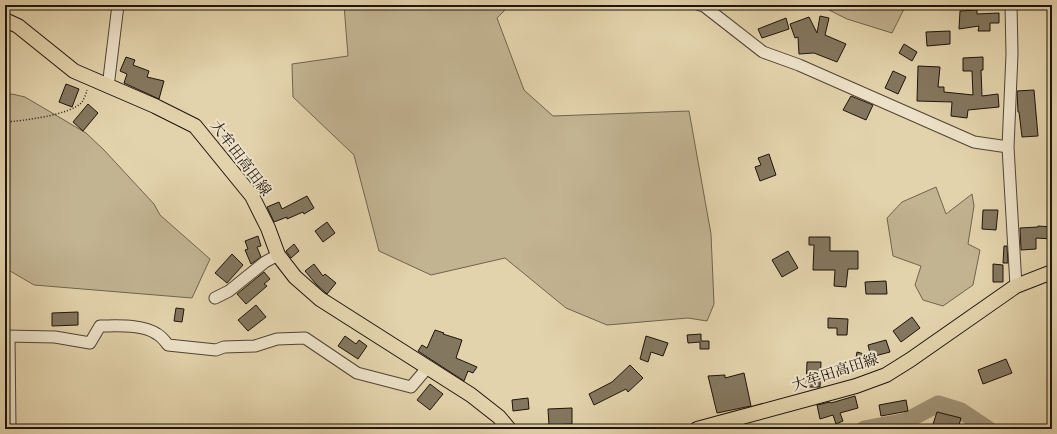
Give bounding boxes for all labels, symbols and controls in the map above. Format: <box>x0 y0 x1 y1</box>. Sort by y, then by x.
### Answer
street label: 大牟田高田線 <box>206 117 275 200</box>
street label: 大牟田高田線 <box>789 350 881 395</box>

